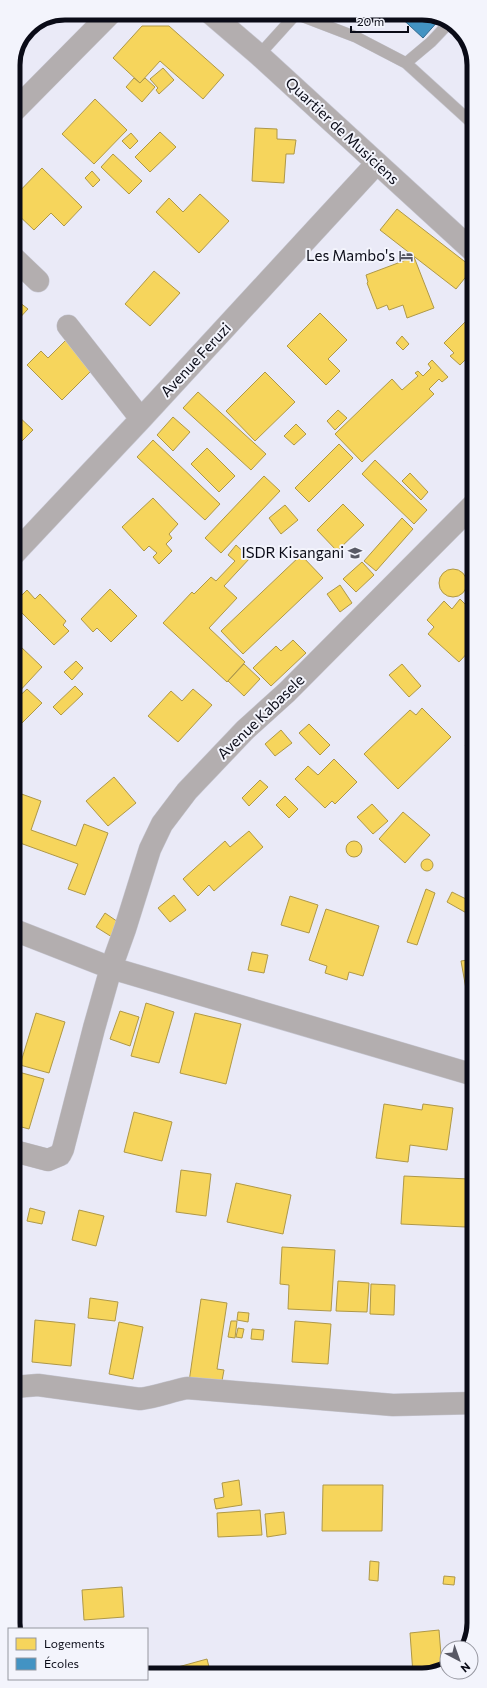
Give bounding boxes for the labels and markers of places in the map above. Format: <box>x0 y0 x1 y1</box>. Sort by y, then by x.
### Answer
place label: Les Mambo's <box>306 246 395 264</box>
hotel icon: Les Mambo's <box>398 248 414 264</box>
place label: ISDR Kisangani <box>242 543 344 561</box>
school or university icon: ISDR Kisangani <box>347 545 363 561</box>

